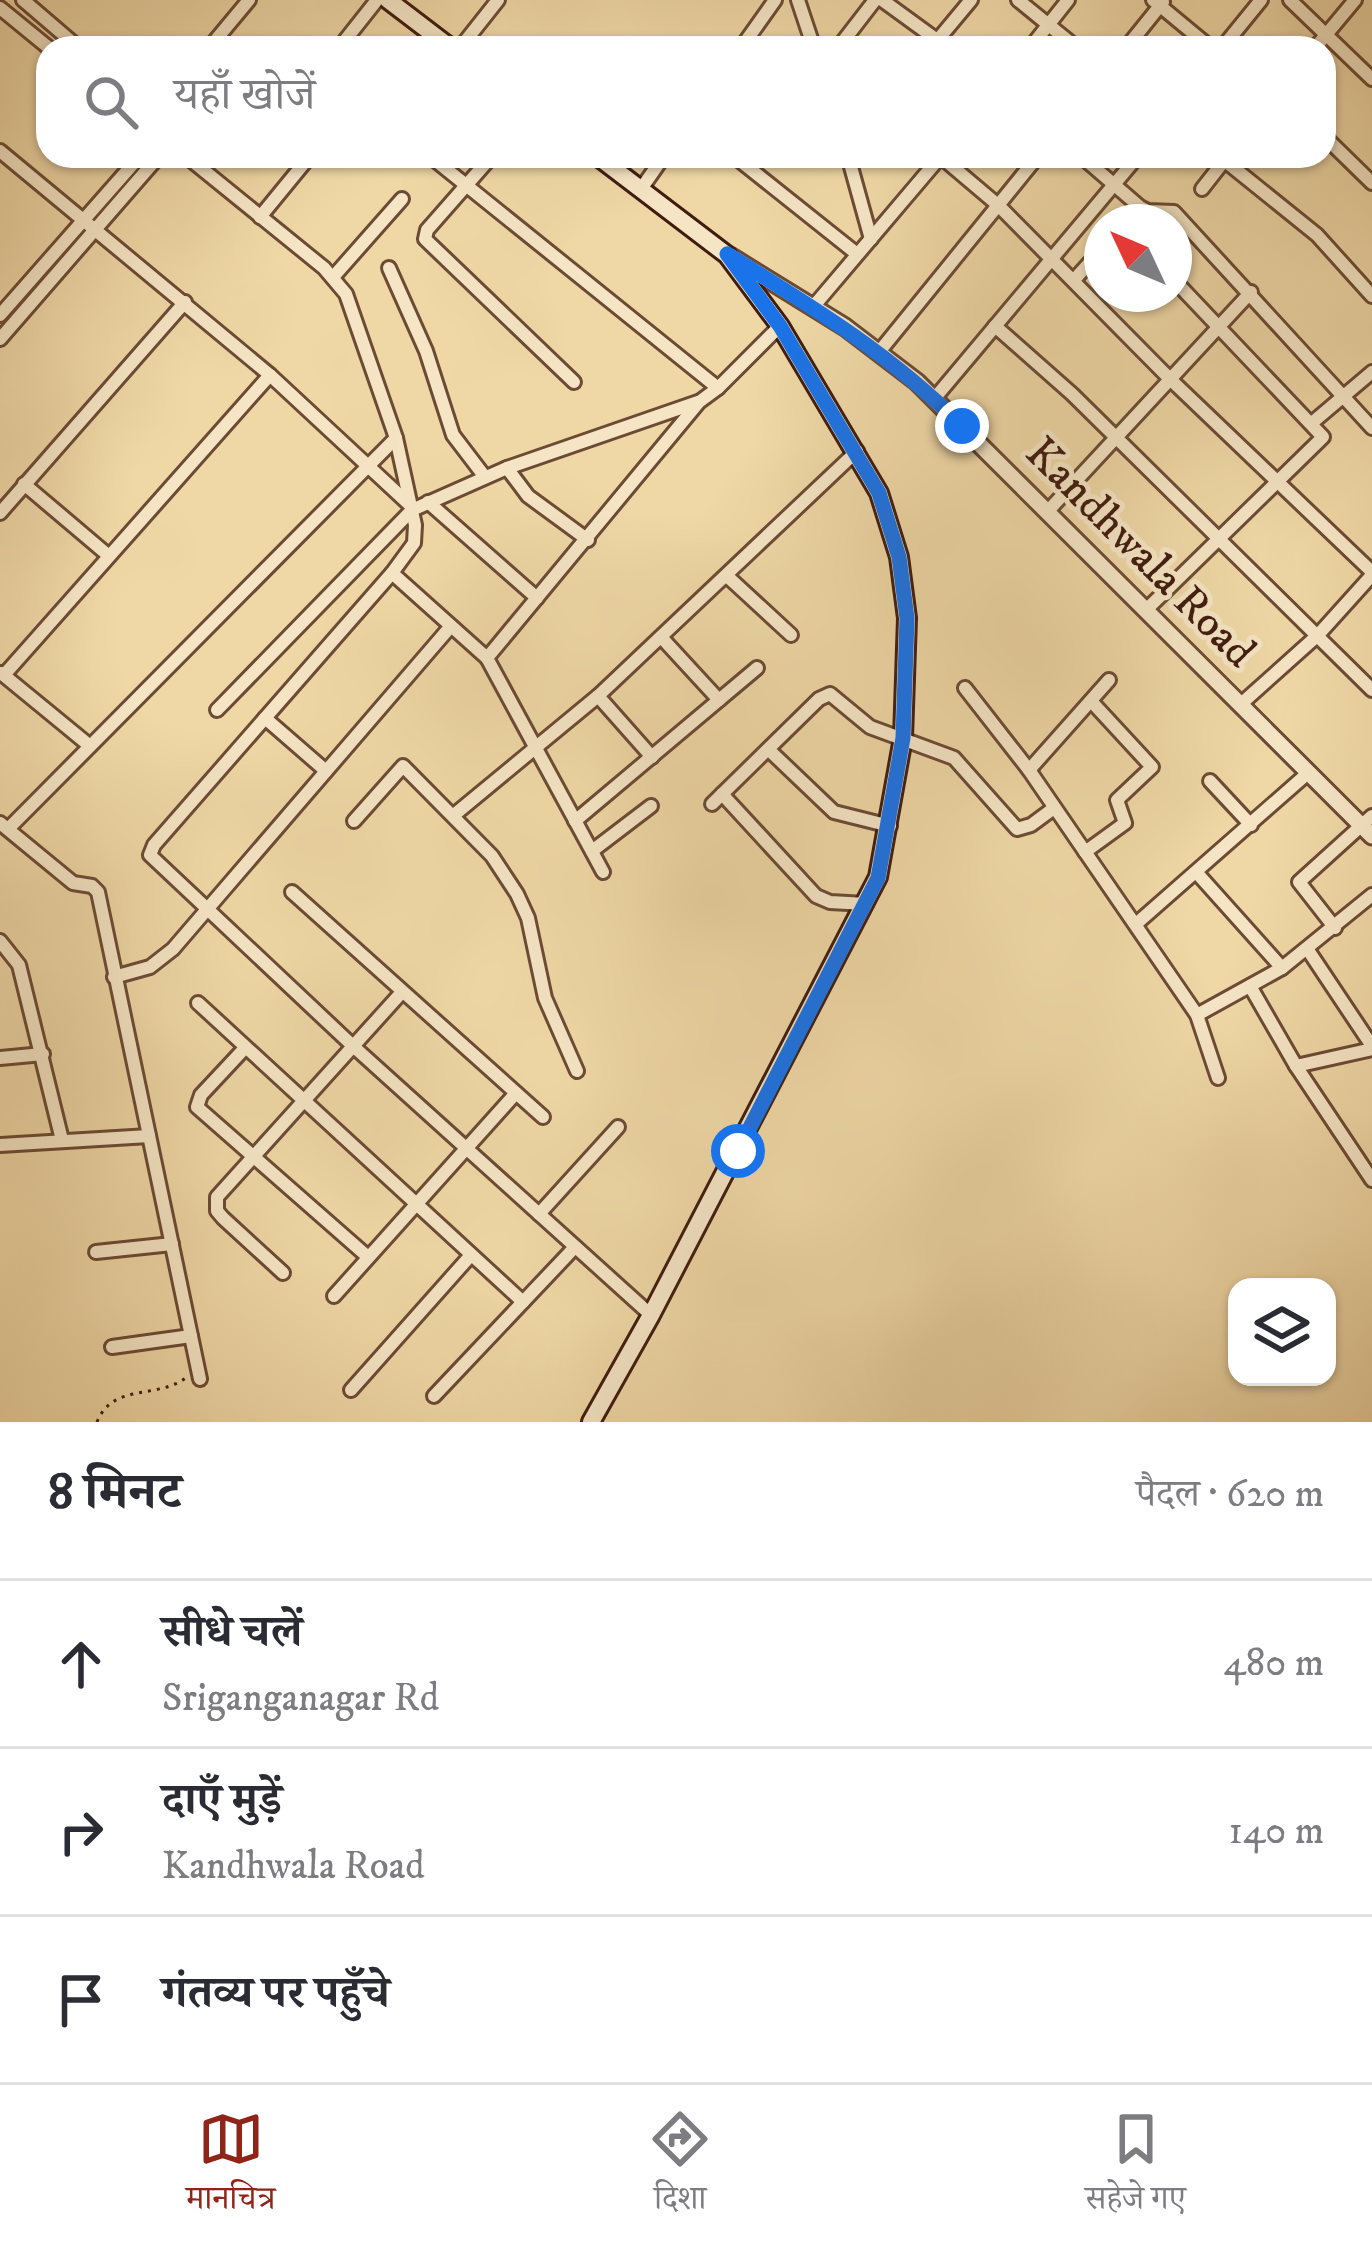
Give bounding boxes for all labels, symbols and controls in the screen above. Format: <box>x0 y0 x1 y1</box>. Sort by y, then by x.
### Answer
search box <box>36 36 1336 168</box>
text: यहाँ खोजें <box>174 68 315 124</box>
icon: search <box>78 69 144 135</box>
north arrow <box>1084 204 1192 312</box>
route end <box>935 399 989 453</box>
street label: Kandhwala Road <box>1013 426 1267 680</box>
route start <box>711 1124 765 1178</box>
map controls <box>1228 1278 1336 1386</box>
button: layers <box>1228 1278 1336 1386</box>
text: 8 मिनट <box>48 1461 181 1525</box>
text: पैदल · 620 m <box>1136 1470 1324 1519</box>
text: सीधे चलें <box>162 1605 302 1661</box>
icon: ahead <box>48 1631 114 1697</box>
text: 480 m <box>1223 1639 1324 1688</box>
text: Sriganganagar Rd <box>162 1674 439 1723</box>
text: दाएँ मुड़ें <box>162 1773 282 1829</box>
icon: right <box>48 1799 114 1865</box>
text: 140 m <box>1229 1807 1324 1856</box>
text: Kandhwala Road <box>162 1842 425 1891</box>
text: गंतव्य पर पहुँचे <box>162 1966 389 2022</box>
icon: arrive <box>48 1967 114 2033</box>
tab: मानचित्र <box>186 2106 275 2230</box>
tab: दिशा <box>647 2106 713 2230</box>
tab: सहेजे गए <box>1085 2106 1186 2230</box>

